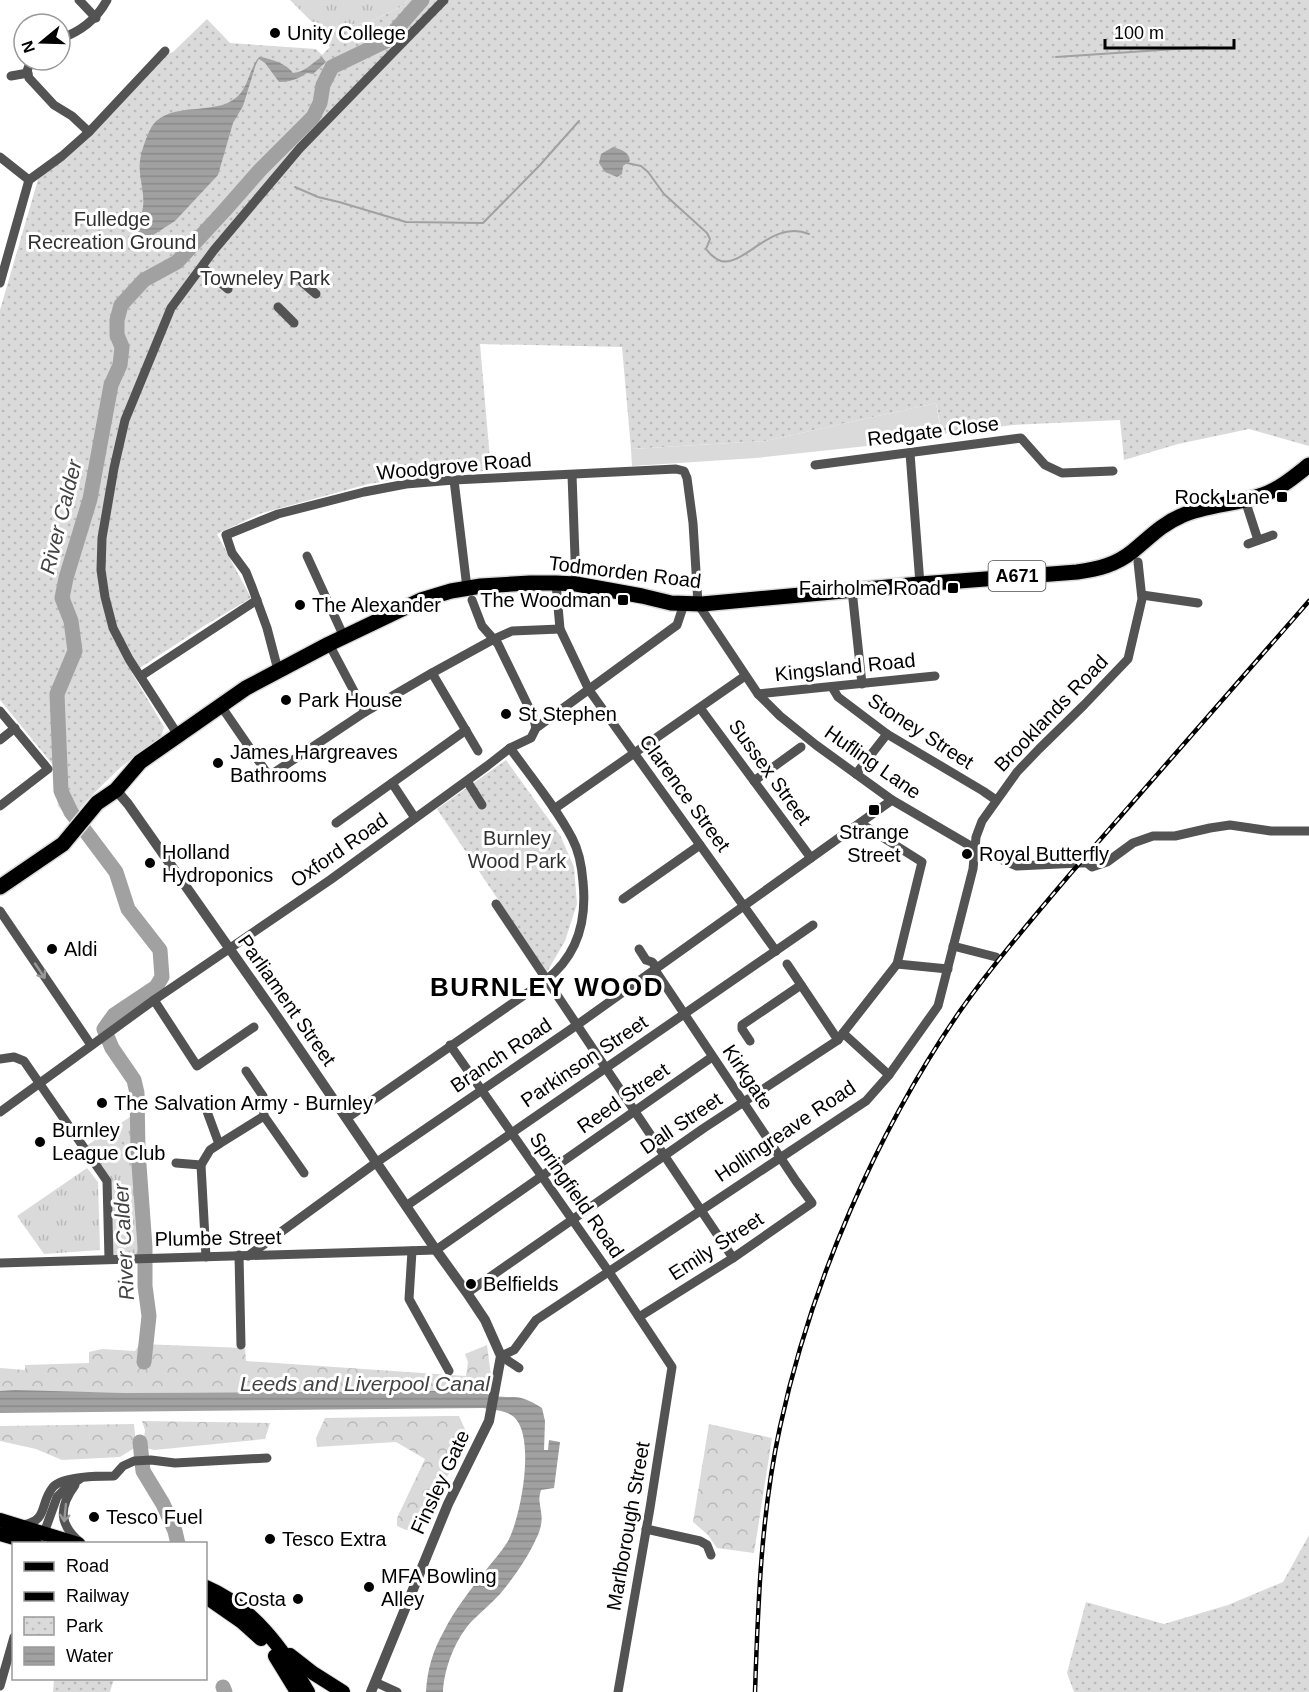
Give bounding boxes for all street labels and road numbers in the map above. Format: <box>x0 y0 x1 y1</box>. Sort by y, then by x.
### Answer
street label: Redgate Close <box>866 412 1000 450</box>
street label: Woodgrove Road <box>376 448 532 484</box>
street label: Todmorden Road <box>548 552 702 592</box>
road number: A671 <box>988 561 1046 591</box>
street label: Kingsland Road <box>774 649 916 685</box>
street label: Brooklands Road <box>990 650 1112 776</box>
street label: Stoney Street <box>864 689 978 773</box>
street label: Sussex Street <box>725 715 816 829</box>
street label: Hufling Lane <box>821 721 925 803</box>
street label: Clarence Street <box>635 730 735 856</box>
street label: Oxford Road <box>286 808 392 892</box>
street label: Parliament Street <box>234 930 341 1070</box>
street label: Parkinson Street <box>517 1010 652 1111</box>
street label: Branch Road <box>446 1013 556 1097</box>
street label: Kirkgate <box>718 1040 778 1114</box>
street label: Reed Street <box>573 1058 673 1138</box>
street label: Hollingreave Road <box>711 1076 859 1186</box>
street label: Dall Street <box>636 1088 726 1158</box>
street label: Springfield Road <box>526 1128 628 1262</box>
street label: Emily Street <box>665 1207 768 1285</box>
street label: Plumbe Street <box>154 1226 282 1250</box>
street label: Finsley Gate <box>406 1426 474 1538</box>
street label: Marlborough Street <box>602 1439 654 1612</box>

